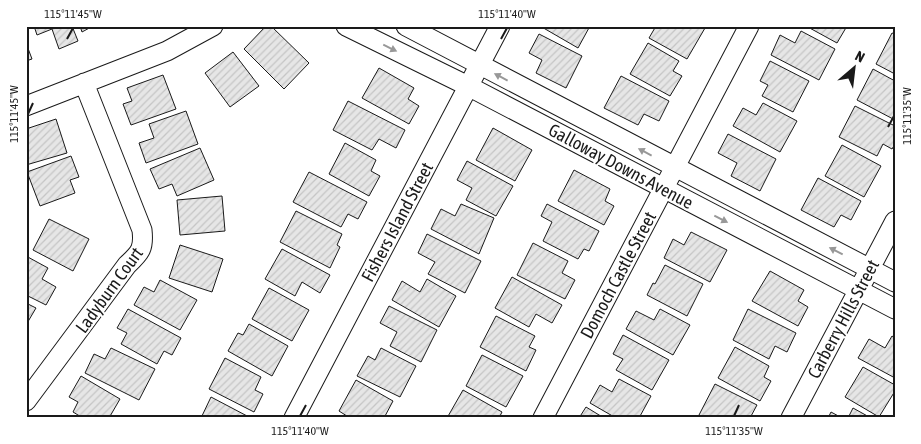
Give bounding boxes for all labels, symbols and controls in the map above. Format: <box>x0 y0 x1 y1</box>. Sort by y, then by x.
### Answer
text: 115°11'45"W <box>44 7 102 21</box>
text: 115°11'40"W <box>478 7 536 21</box>
north arrow <box>828 42 878 92</box>
one-way arrow <box>383 44 397 52</box>
text: N <box>853 48 868 66</box>
one-way arrow <box>494 73 508 81</box>
text: 115°11'45"W <box>7 85 21 143</box>
text: 115°11'35"W <box>900 87 914 145</box>
street label: Galloway Downs Avenue <box>545 119 697 213</box>
one-way arrow <box>638 148 652 156</box>
street label: Fishers Island Street <box>357 159 437 285</box>
street label: Domoch Castle Street <box>576 208 660 342</box>
one-way arrow <box>714 215 728 223</box>
street label: Ladyburn Court <box>71 243 147 337</box>
one-way arrow <box>829 247 843 255</box>
street label: Carberry Hills Street <box>803 256 883 382</box>
text: 115°11'40"W <box>271 424 329 438</box>
text: 115°11'35"W <box>705 424 763 438</box>

